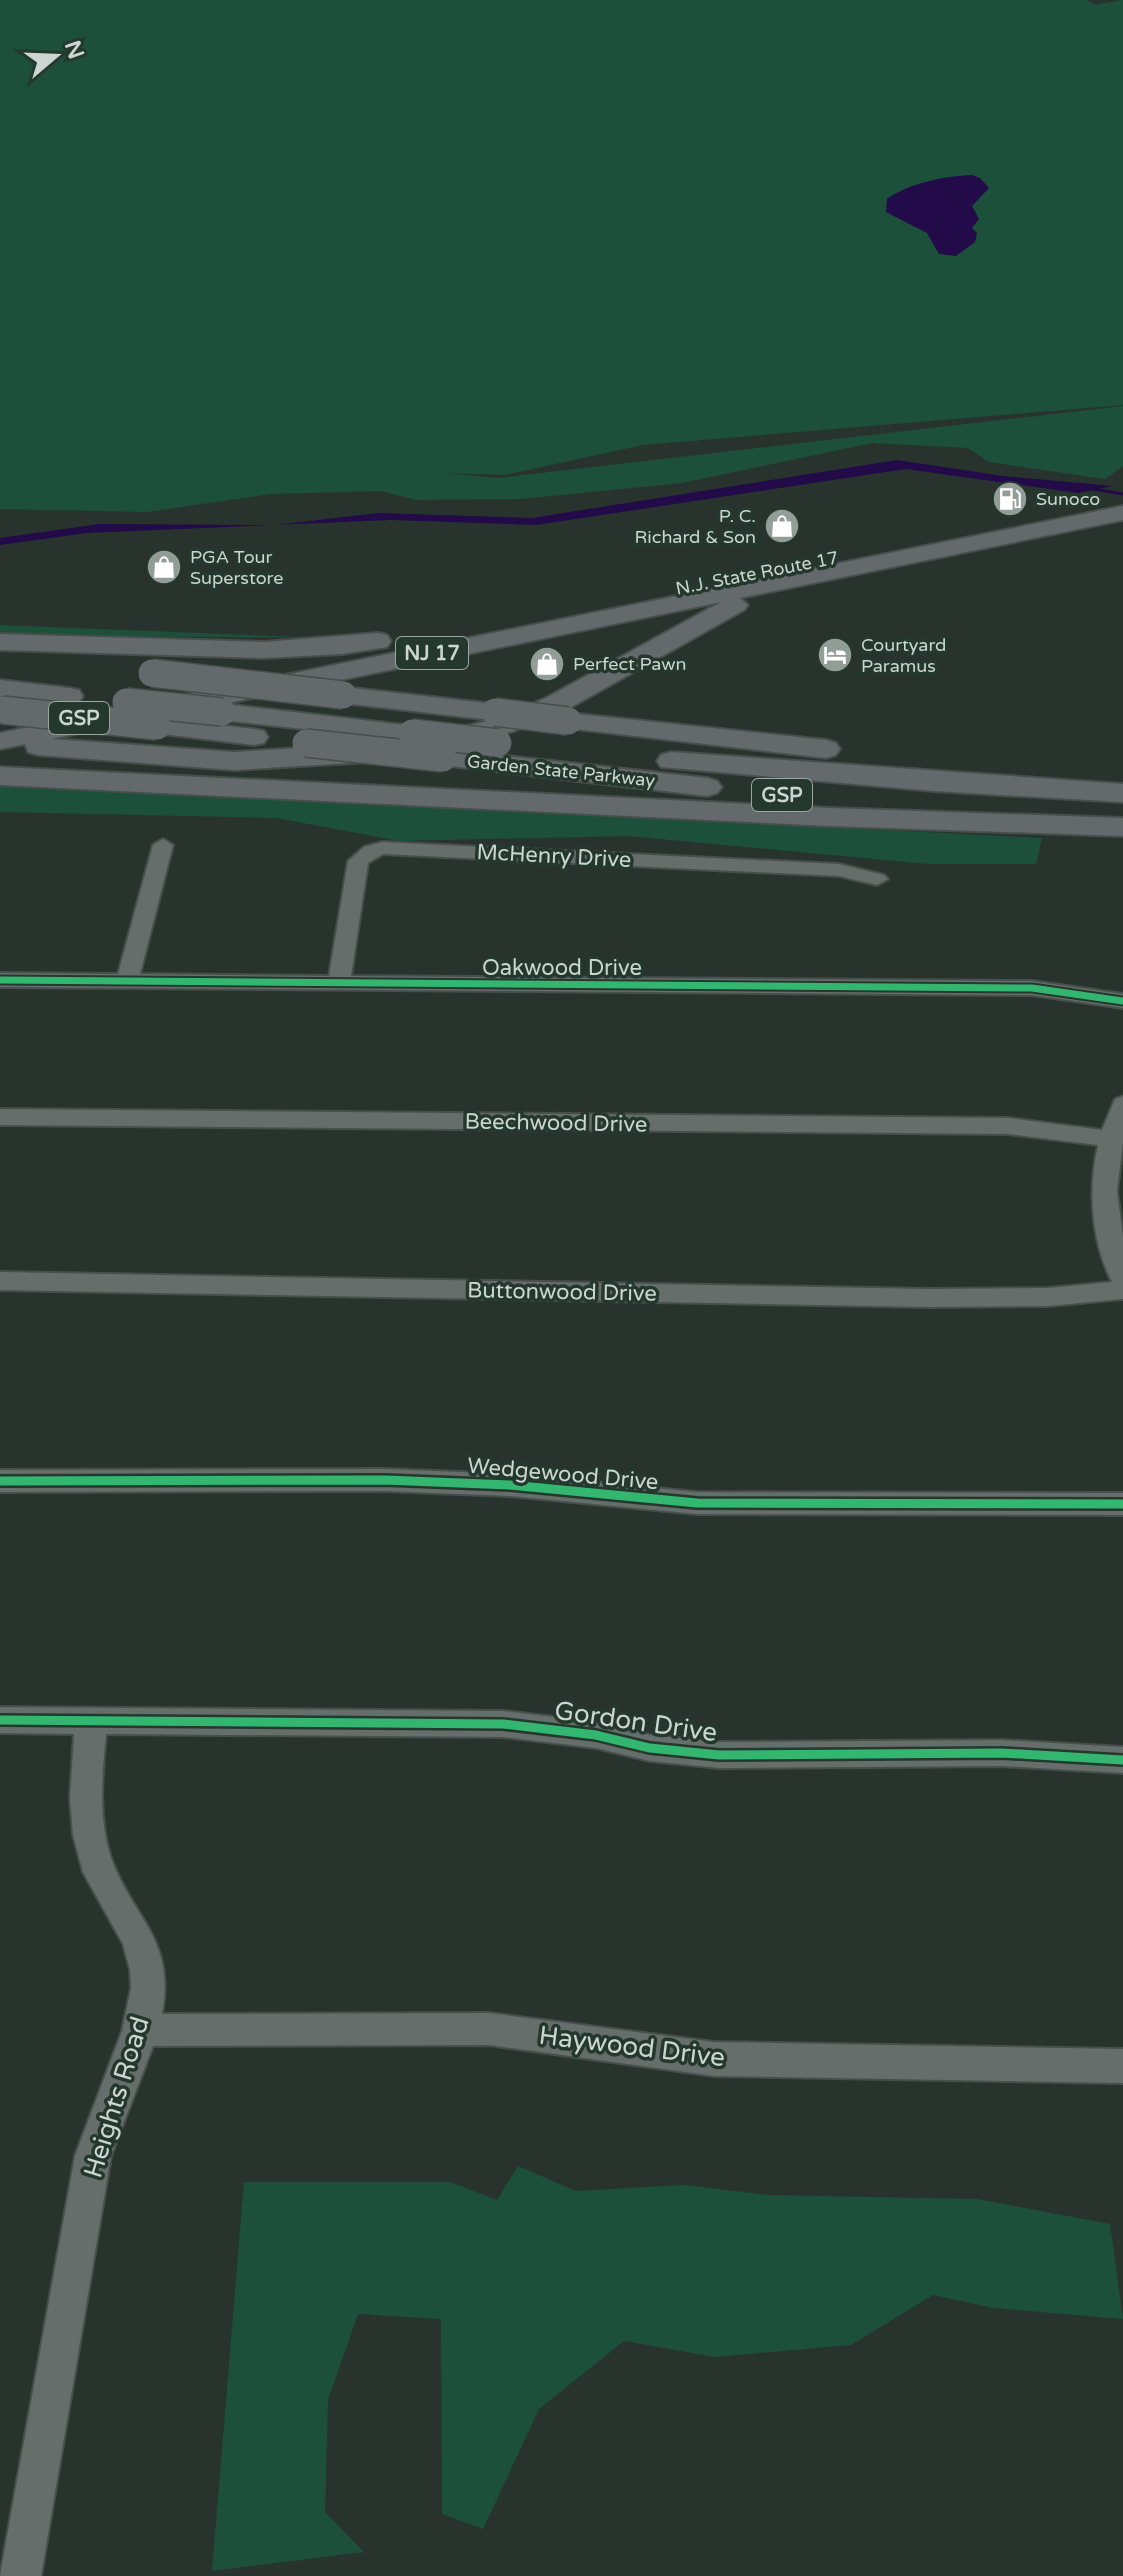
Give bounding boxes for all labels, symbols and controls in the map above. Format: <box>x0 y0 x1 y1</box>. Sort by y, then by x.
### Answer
north arrow <box>16 16 96 96</box>
text: N <box>59 37 89 62</box>
fuel station icon: Sunoco <box>991 480 1029 518</box>
place label: Sunoco <box>1036 488 1100 510</box>
place label: P. C. Richard & Son <box>635 505 756 548</box>
shop icon: P. C. Richard & Son <box>763 507 801 545</box>
place label: PGA Tour Superstore <box>190 546 283 589</box>
street label: N.J. State Route 17 <box>674 546 840 600</box>
shop icon: PGA Tour Superstore <box>145 548 183 586</box>
place label: Courtyard Paramus <box>861 634 946 677</box>
hotel icon: Courtyard Paramus <box>816 636 854 674</box>
road number: NJ 17 <box>396 637 468 669</box>
shop icon: Perfect Pawn <box>528 645 566 683</box>
place label: Perfect Pawn <box>573 653 686 675</box>
road number: GSP <box>49 702 109 734</box>
street label: Garden State Parkway <box>466 750 656 792</box>
road number: GSP <box>752 779 812 811</box>
street label: McHenry Drive <box>476 839 632 873</box>
street label: Oakwood Drive <box>482 955 642 981</box>
street label: Beechwood Drive <box>464 1108 648 1138</box>
street label: Buttonwood Drive <box>467 1277 657 1307</box>
street label: Wedgewood Drive <box>466 1453 659 1495</box>
street label: Gordon Drive <box>553 1695 719 1748</box>
street label: Heights Road <box>77 2013 156 2181</box>
street label: Haywood Drive <box>537 2020 727 2073</box>

